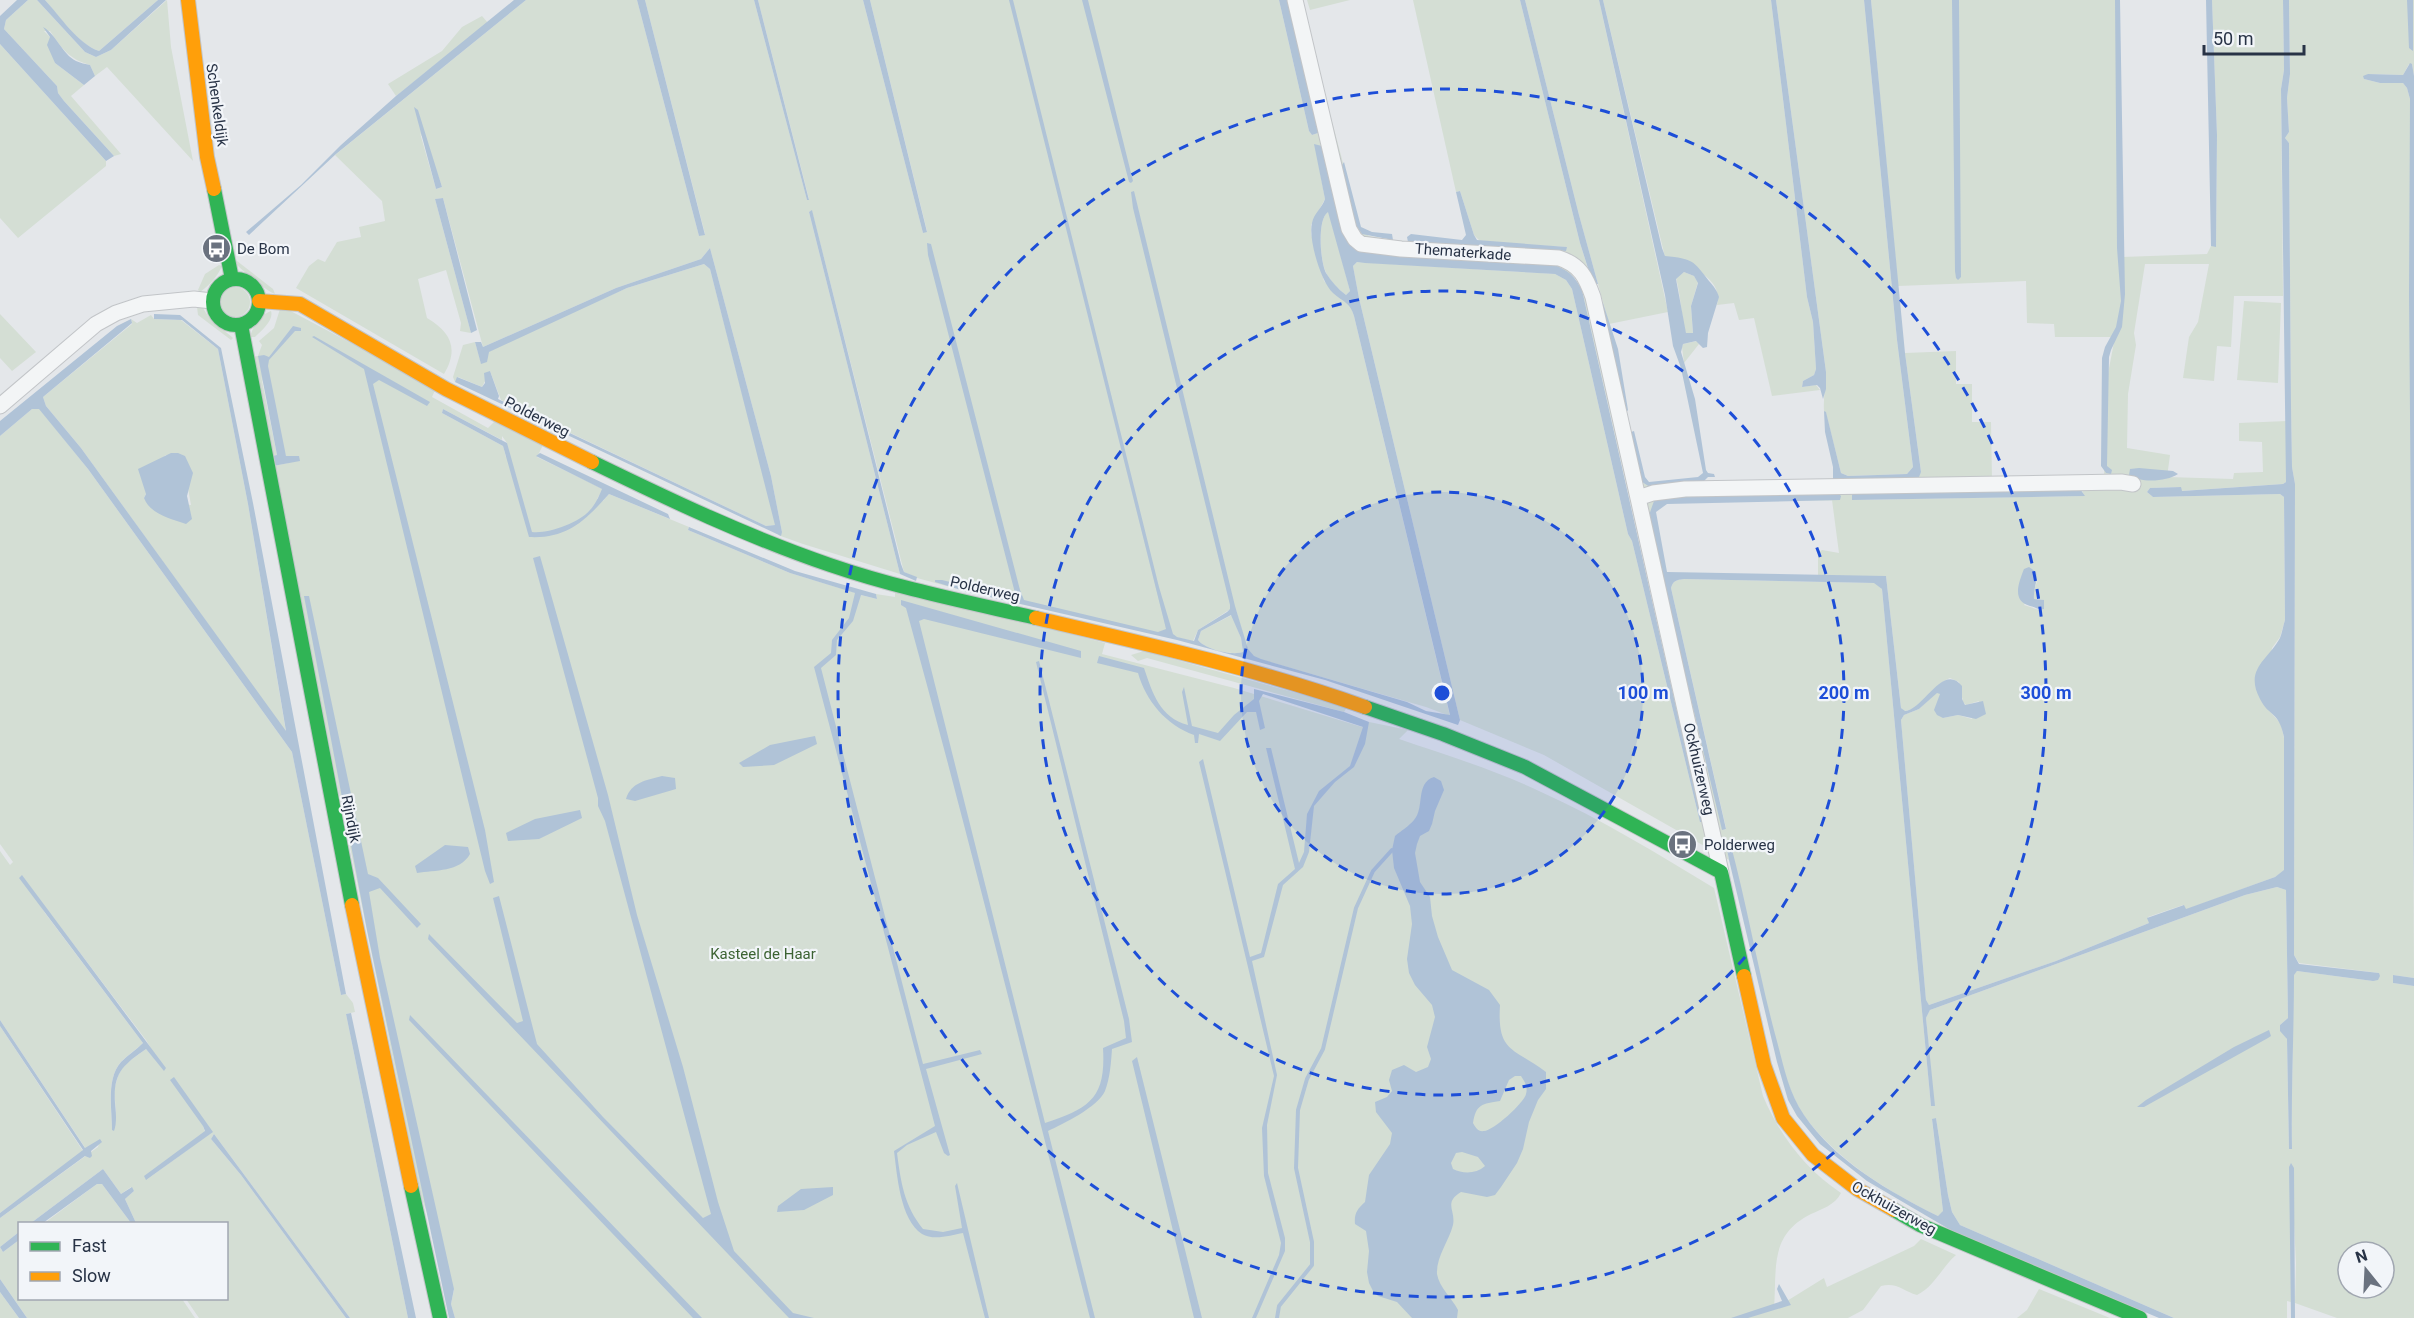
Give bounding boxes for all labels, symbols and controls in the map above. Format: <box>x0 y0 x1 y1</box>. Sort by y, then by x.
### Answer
scale bar <box>2204 18 2304 56</box>
text: 50 m <box>2213 28 2253 49</box>
street label: Schenkeldijk <box>202 62 232 148</box>
bus stop icon: De Bom <box>200 233 232 265</box>
place label: De Bom <box>237 240 290 258</box>
street label: Thematerkade <box>1414 240 1512 264</box>
street label: Polderweg <box>501 393 573 441</box>
street label: Polderweg <box>948 572 1022 606</box>
text: 100 m <box>1617 682 1669 703</box>
text: 200 m <box>1818 682 1870 703</box>
text: 300 m <box>2020 682 2072 703</box>
centre of rings <box>1432 683 1452 703</box>
street label: Ockhuizerweg <box>1680 721 1718 817</box>
street label: Rijndijk <box>338 794 364 845</box>
bus stop icon: Polderweg <box>1667 829 1699 861</box>
place label: Polderweg <box>1704 836 1775 854</box>
park label: Kasteel de Haar <box>710 945 816 963</box>
street label: Ockhuizerweg <box>1848 1177 1940 1239</box>
legend <box>18 1222 228 1300</box>
text: Fast <box>72 1235 107 1256</box>
north arrow <box>2336 1240 2396 1300</box>
text: N <box>2353 1245 2370 1267</box>
text: Slow <box>72 1265 111 1286</box>

